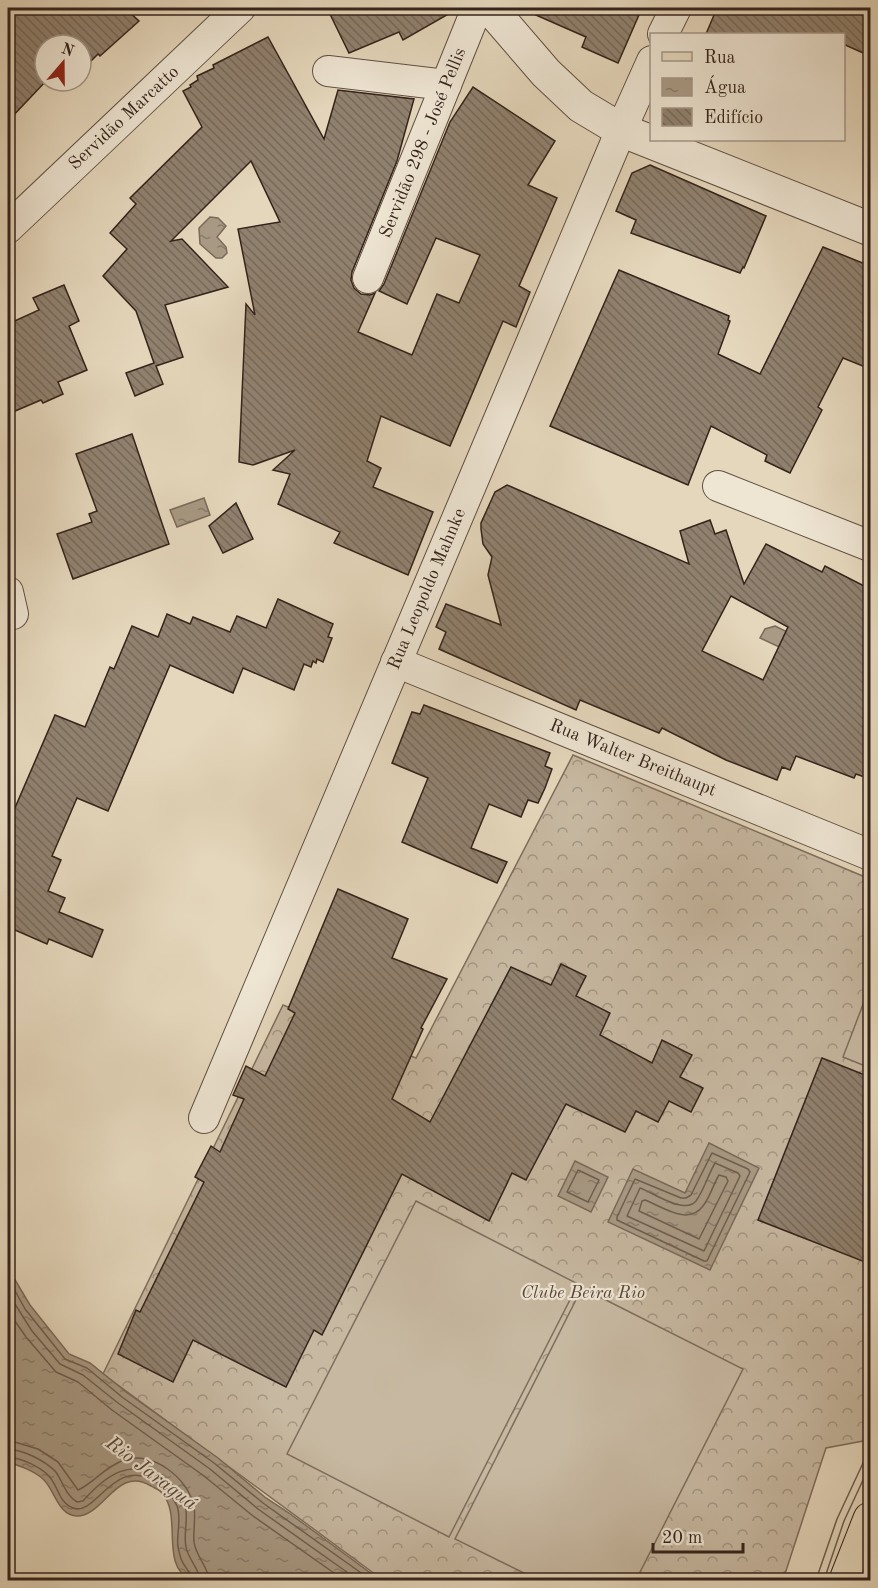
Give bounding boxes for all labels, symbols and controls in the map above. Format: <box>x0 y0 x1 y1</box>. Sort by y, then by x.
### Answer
north arrow <box>33 33 93 93</box>
legend <box>650 33 845 141</box>
text: N <box>59 41 77 61</box>
street label: Servidão 298 - José Pellis <box>377 45 469 241</box>
text: Rua <box>704 49 735 67</box>
street label: Servidão Marcatto <box>66 63 183 173</box>
text: Água <box>704 75 746 97</box>
text: Edifício <box>704 109 763 127</box>
street label: Rua Leopoldo Mahnke <box>385 506 469 672</box>
street label: Rua Walter Breithaupt <box>547 716 719 800</box>
park label: Clube Beira Rio <box>521 1284 645 1302</box>
water label: Rio Jaraguá <box>101 1433 201 1515</box>
scale bar <box>653 1516 743 1554</box>
text: 20 m <box>662 1529 702 1547</box>

